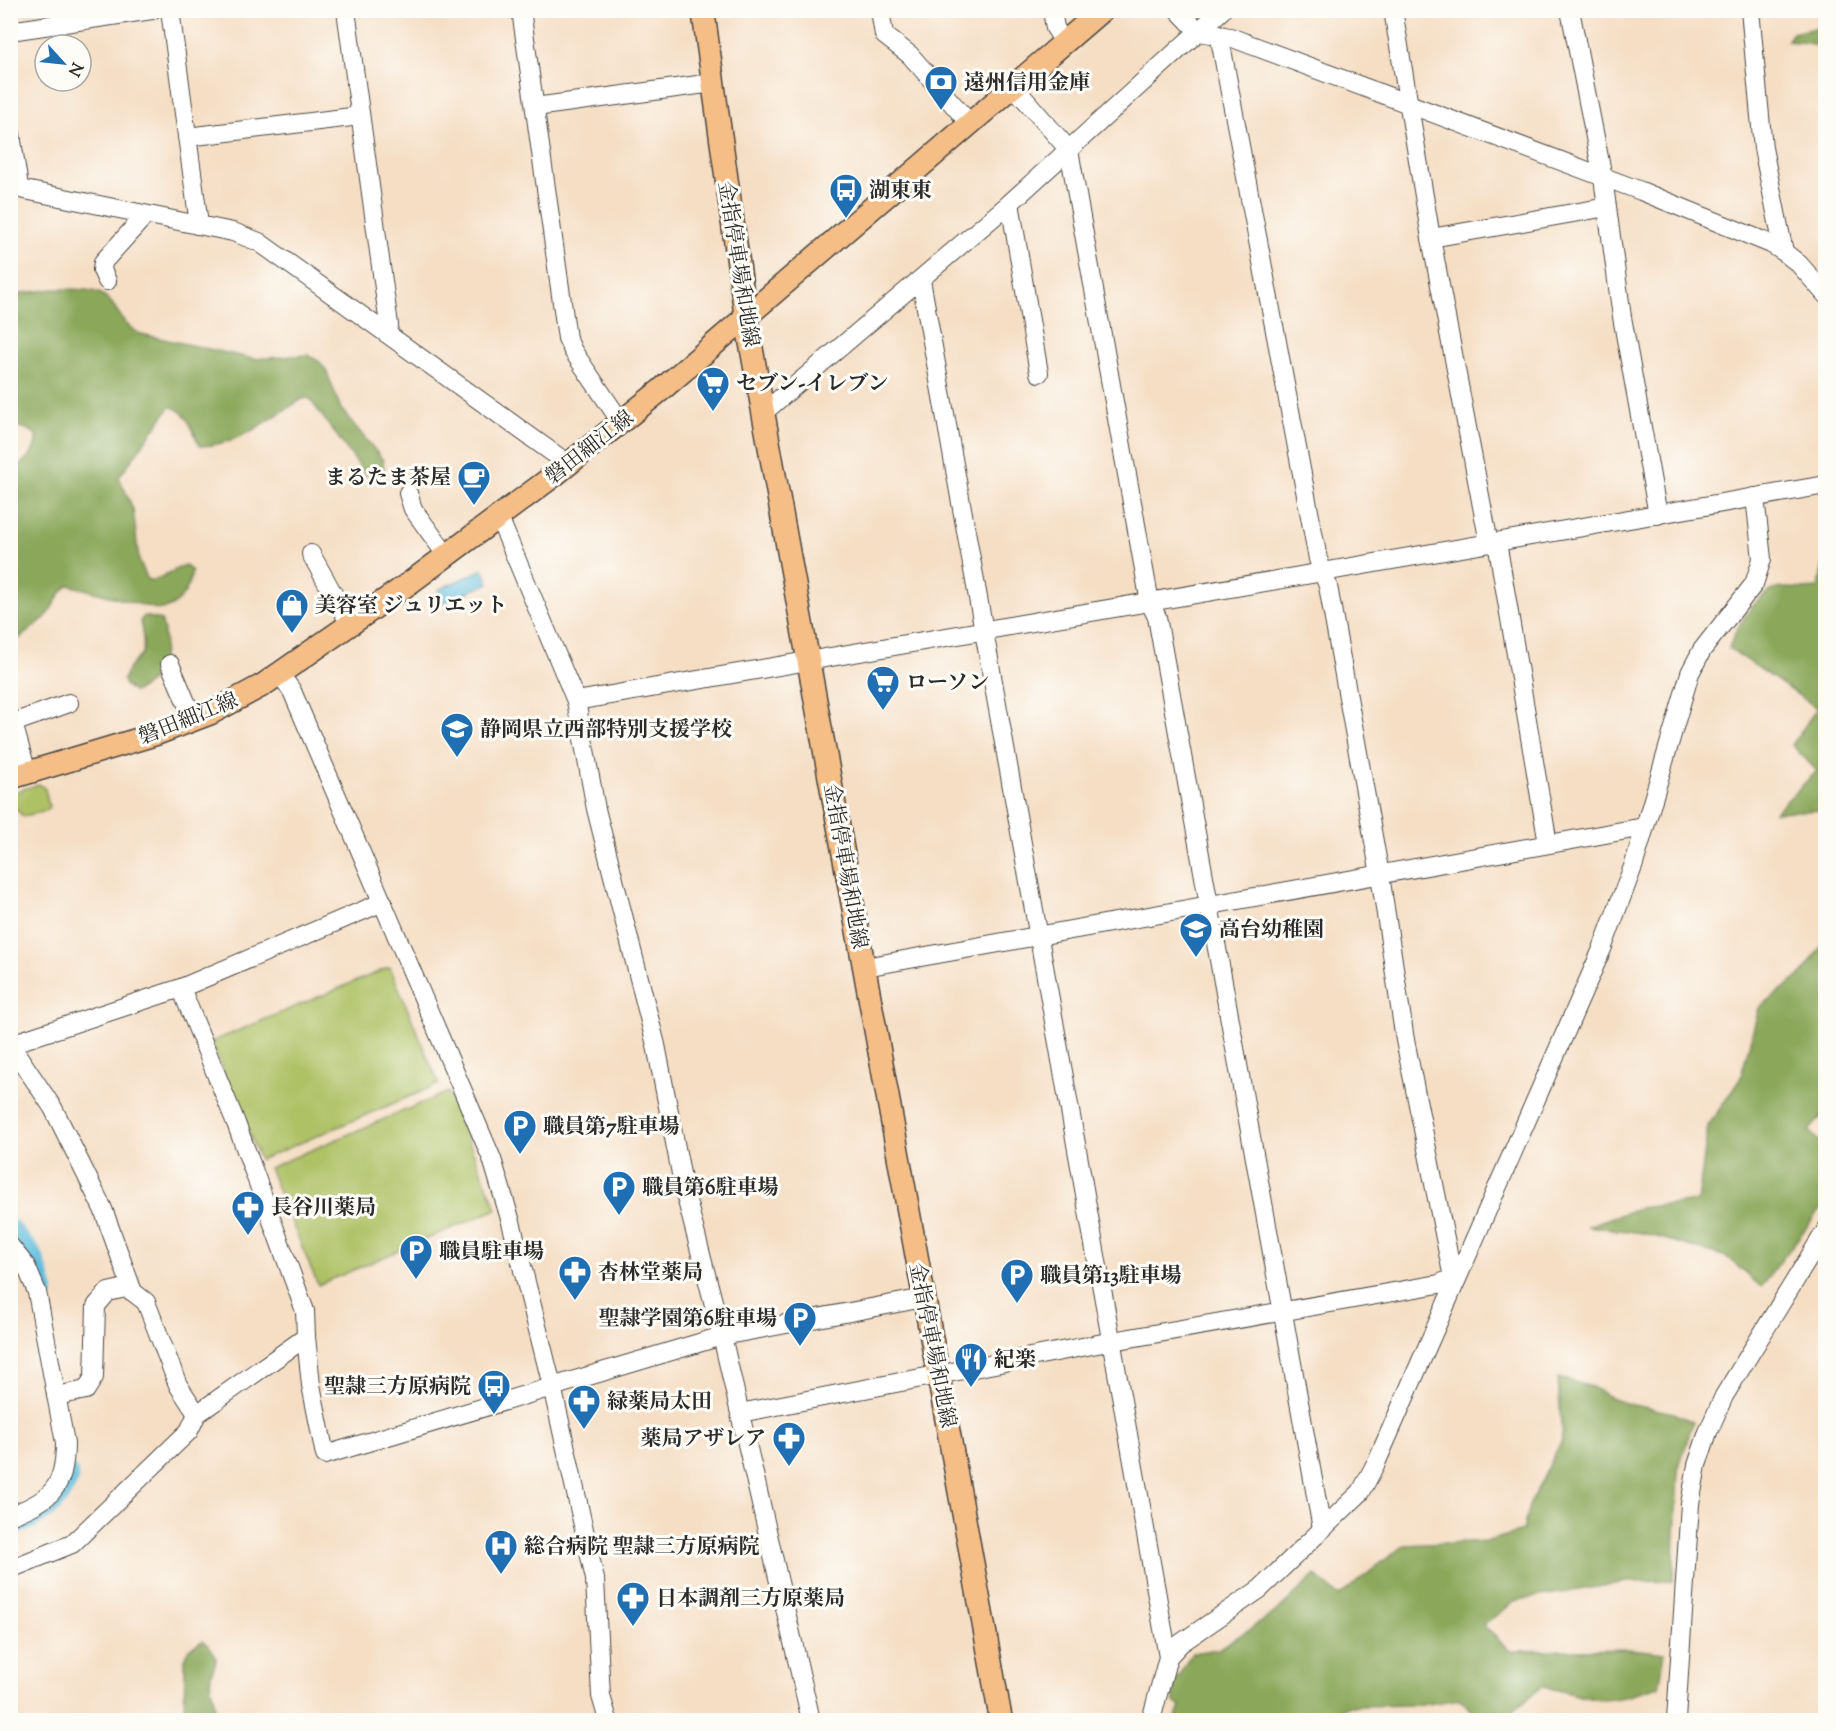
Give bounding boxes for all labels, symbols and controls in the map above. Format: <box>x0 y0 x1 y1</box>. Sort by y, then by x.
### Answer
north arrow <box>33 33 93 93</box>
text: N <box>61 58 87 80</box>
bank icon: 遠州信用金庫 <box>923 64 959 111</box>
place label: 遠州信用金庫 <box>964 69 1090 99</box>
bus stop icon: 湖東東 <box>828 172 864 219</box>
place label: 湖東東 <box>869 177 932 207</box>
street label: 金指停車場和地線 <box>709 179 765 350</box>
supermarket icon: セブン-イレブン <box>695 365 731 412</box>
place label: セブン-イレブン <box>736 370 888 400</box>
street label: 磐田細江線 <box>540 404 641 493</box>
cafe icon: まるたま茶屋 <box>456 459 492 506</box>
place label: まるたま茶屋 <box>325 464 451 494</box>
shop icon: 美容室 ジュリエット <box>274 587 310 634</box>
place label: 美容室 ジュリエット <box>315 592 507 622</box>
supermarket icon: ローソン <box>865 664 901 711</box>
place label: ローソン <box>906 669 989 699</box>
street label: 磐田細江線 <box>134 686 243 753</box>
school or university icon: 静岡県立西部特別支援学校 <box>439 711 475 758</box>
place label: 静岡県立西部特別支援学校 <box>480 716 732 746</box>
street label: 金指停車場和地線 <box>815 781 873 952</box>
school or university icon: 高台幼稚園 <box>1178 911 1214 958</box>
place label: 高台幼稚園 <box>1219 916 1324 946</box>
parking icon: 職員第7駐車場 <box>502 1108 538 1155</box>
place label: 職員第7駐車場 <box>543 1113 680 1143</box>
parking icon: 職員第6駐車場 <box>601 1169 637 1216</box>
place label: 職員第6駐車場 <box>642 1174 778 1204</box>
pharmacy icon: 長谷川薬局 <box>230 1189 266 1236</box>
place label: 長谷川薬局 <box>271 1194 376 1224</box>
parking icon: 職員駐車場 <box>398 1233 434 1280</box>
place label: 職員駐車場 <box>439 1238 544 1268</box>
pharmacy icon: 杏林堂薬局 <box>557 1254 593 1301</box>
parking icon: 職員第13駐車場 <box>999 1257 1035 1304</box>
place label: 杏林堂薬局 <box>598 1259 703 1289</box>
street label: 金指停車場和地線 <box>900 1260 962 1431</box>
place label: 職員第13駐車場 <box>1040 1262 1182 1292</box>
parking icon: 聖隷学園第6駐車場 <box>782 1300 818 1347</box>
place label: 聖隷学園第6駐車場 <box>599 1305 777 1335</box>
restaurant icon: 紀楽 <box>953 1341 989 1388</box>
place label: 紀楽 <box>994 1346 1036 1376</box>
bus stop icon: 聖隷三方原病院 <box>476 1368 512 1415</box>
place label: 聖隷三方原病院 <box>324 1373 471 1403</box>
pharmacy icon: 緑薬局太田 <box>566 1383 602 1430</box>
place label: 緑薬局太田 <box>607 1388 712 1418</box>
pharmacy icon: 薬局アザレア <box>771 1420 807 1467</box>
place label: 薬局アザレア <box>640 1425 766 1455</box>
hospital icon: 総合病院 聖隷三方原病院 <box>483 1528 519 1575</box>
place label: 総合病院 聖隷三方原病院 <box>524 1533 759 1563</box>
pharmacy icon: 日本調剤三方原薬局 <box>615 1580 651 1627</box>
place label: 日本調剤三方原薬局 <box>656 1585 845 1615</box>

